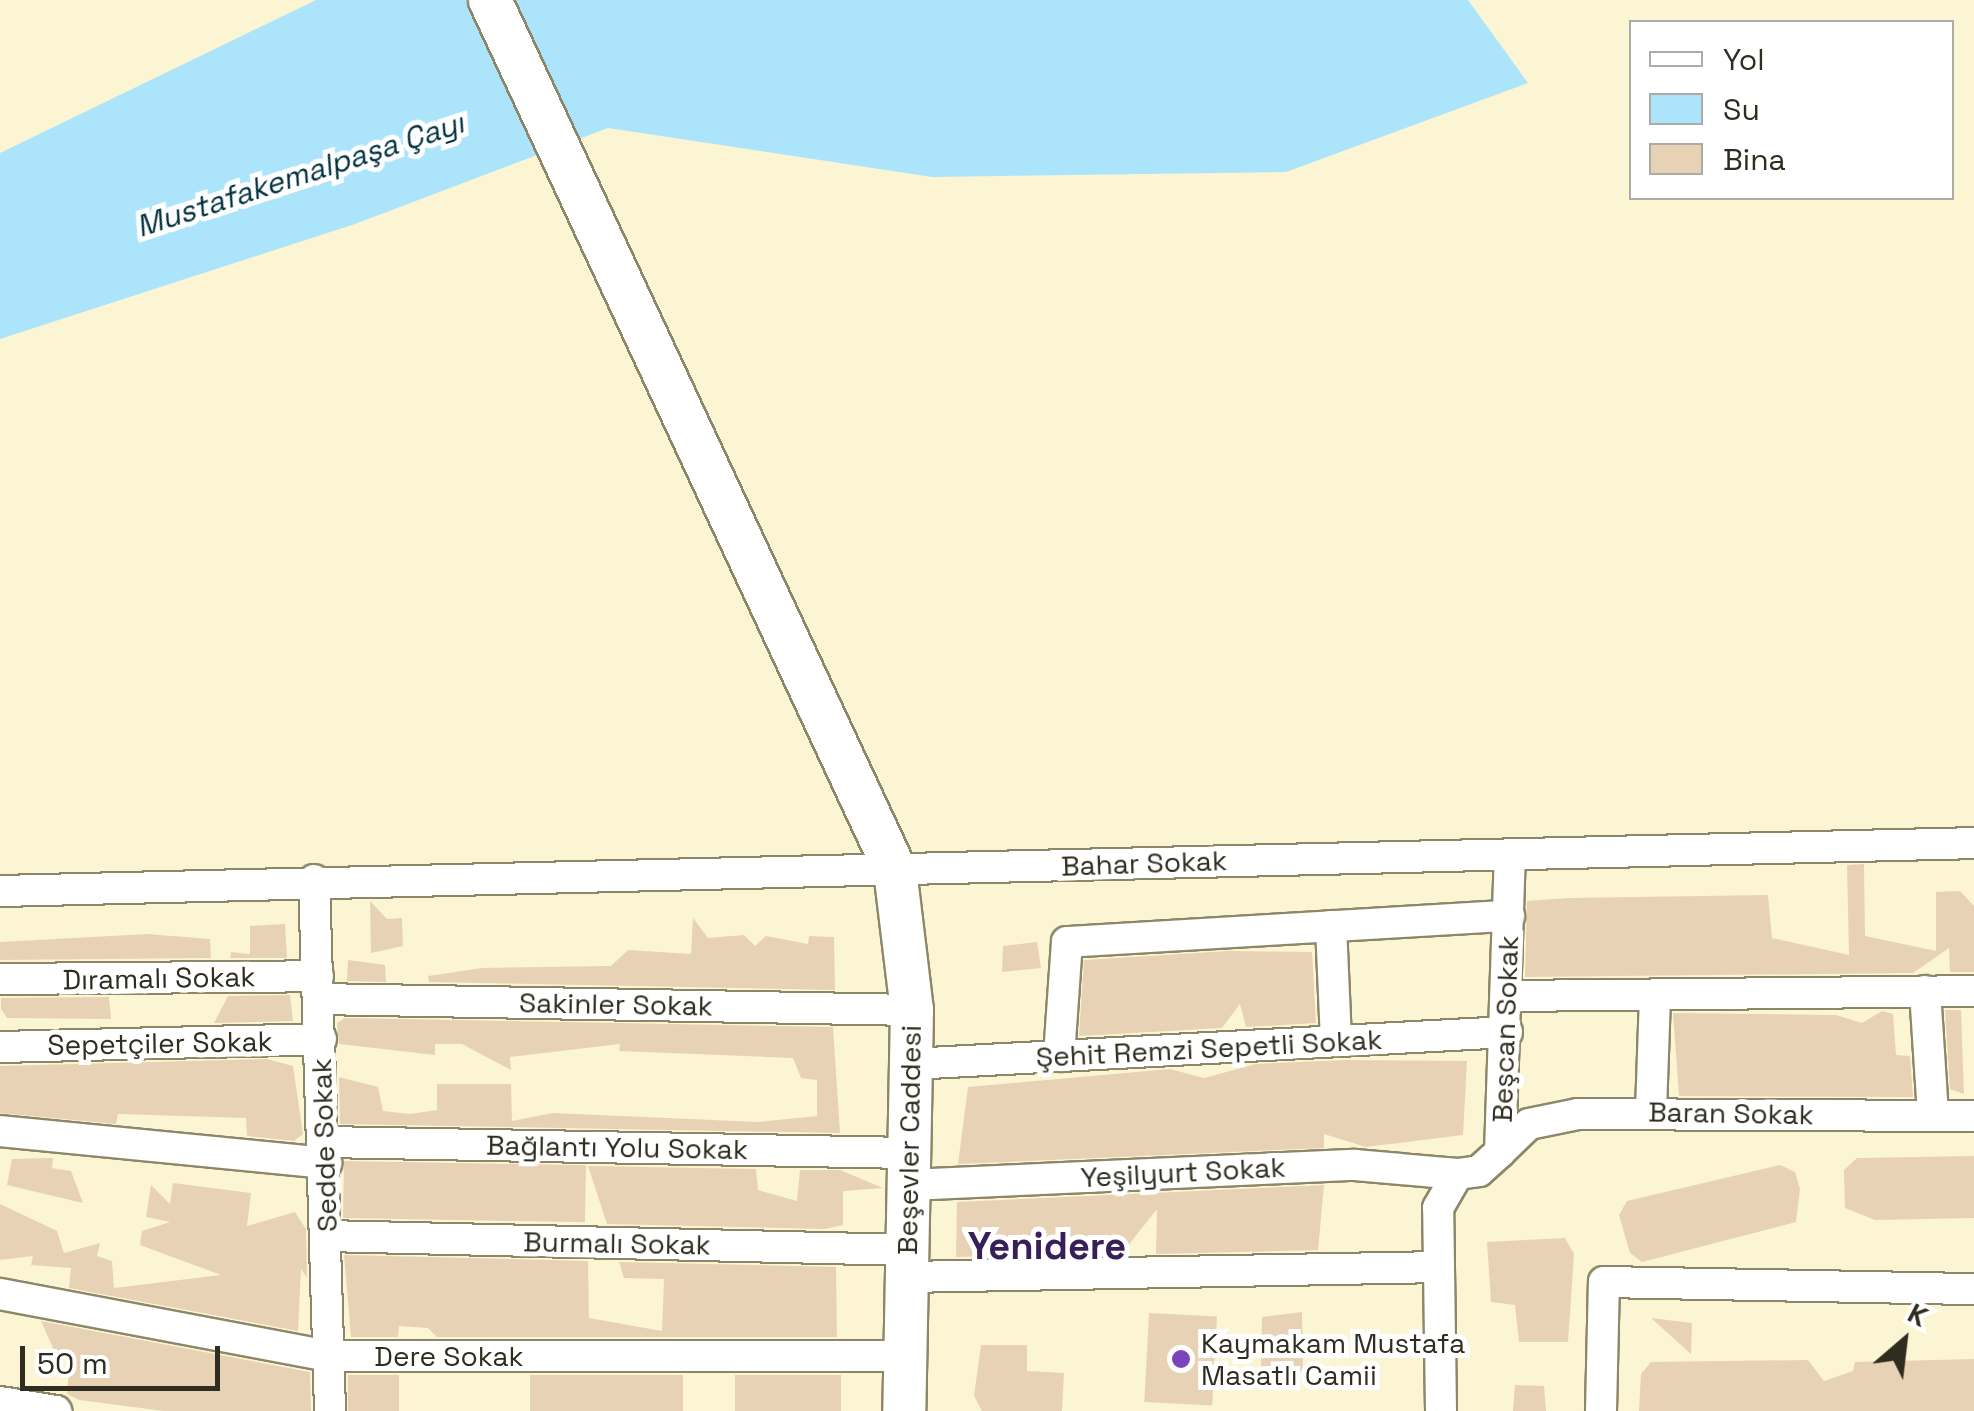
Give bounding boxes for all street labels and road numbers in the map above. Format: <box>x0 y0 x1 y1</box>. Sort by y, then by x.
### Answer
street label: Bahar Sokak <box>1060 843 1228 883</box>
street label: Beşcan Sokak <box>1485 935 1525 1123</box>
street label: Dıramalı Sokak <box>62 960 256 996</box>
street label: Sakinler Sokak <box>519 986 713 1022</box>
street label: Şehit Remzi Sepetli Sokak <box>1035 1022 1383 1074</box>
street label: Sepetçiler Sokak <box>47 1024 273 1062</box>
street label: Beşevler Caddesi <box>890 1025 928 1255</box>
street label: Sedde Sokak <box>304 1057 344 1233</box>
street label: Baran Sokak <box>1648 1095 1814 1131</box>
street label: Bağlantı Yolu Sokak <box>486 1128 748 1166</box>
street label: Yeşilyurt Sokak <box>1080 1150 1286 1194</box>
street label: Burmalı Sokak <box>523 1225 711 1261</box>
street label: Dere Sokak <box>374 1339 524 1373</box>

